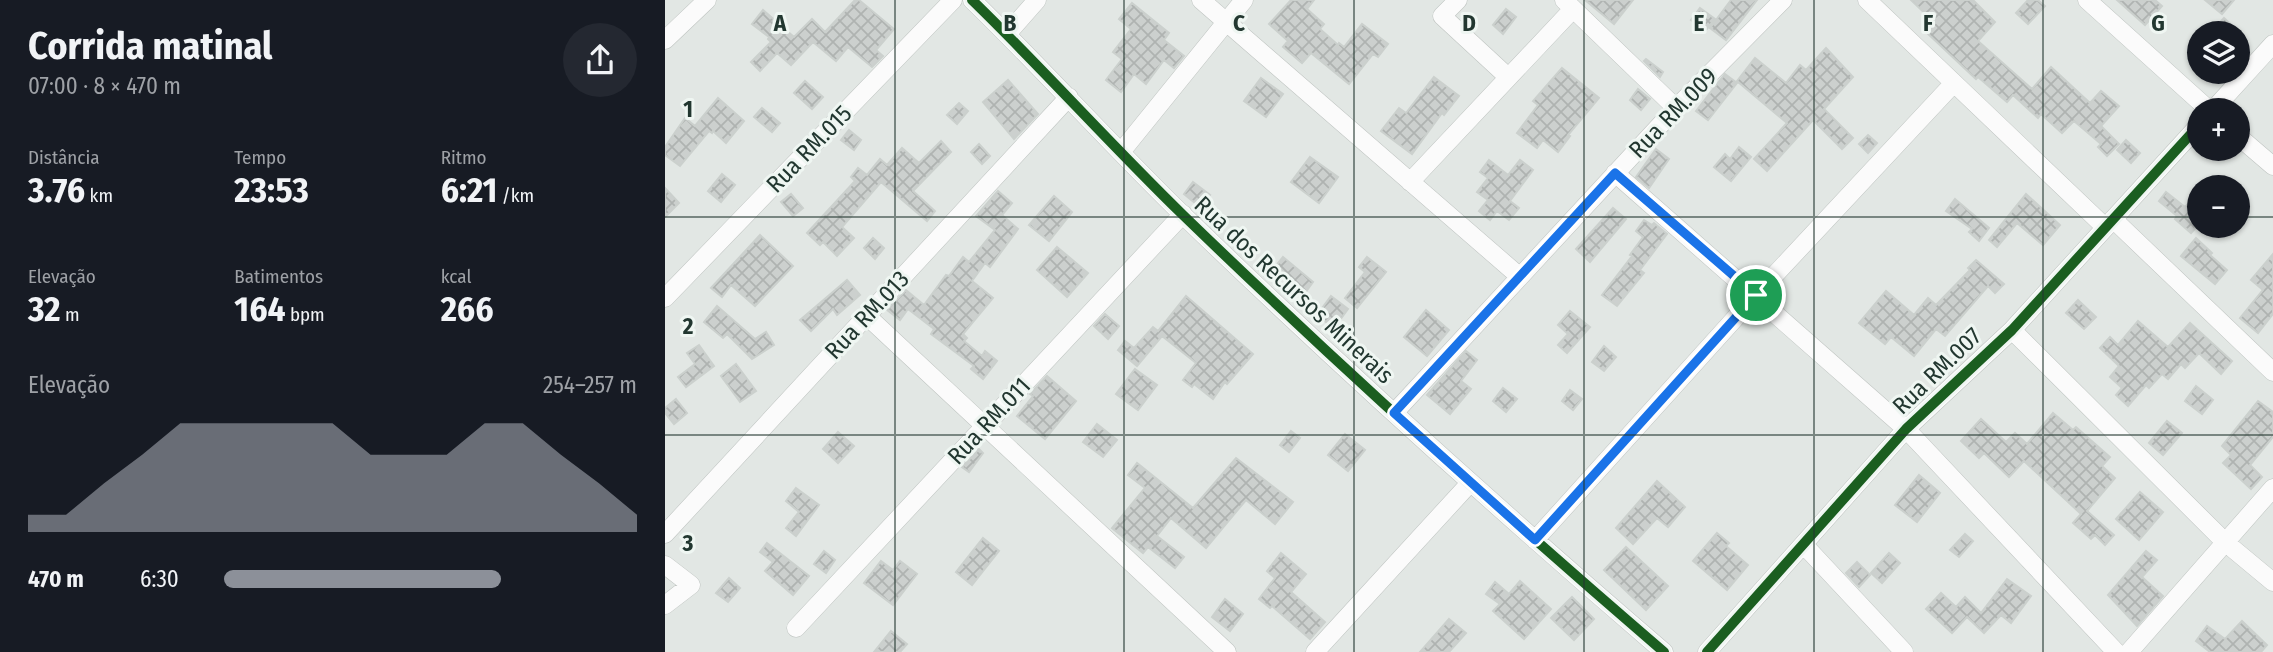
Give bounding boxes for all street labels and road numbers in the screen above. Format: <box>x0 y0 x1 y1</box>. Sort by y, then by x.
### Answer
street label: Rua RM.009 <box>1623 62 1723 164</box>
street label: Rua RM.015 <box>761 100 857 198</box>
street label: Rua dos Recursos Minerais <box>1189 191 1399 389</box>
street label: Rua RM.013 <box>819 265 915 365</box>
street label: Rua RM.007 <box>1887 322 1987 420</box>
street label: Rua RM.011 <box>942 372 1036 470</box>

